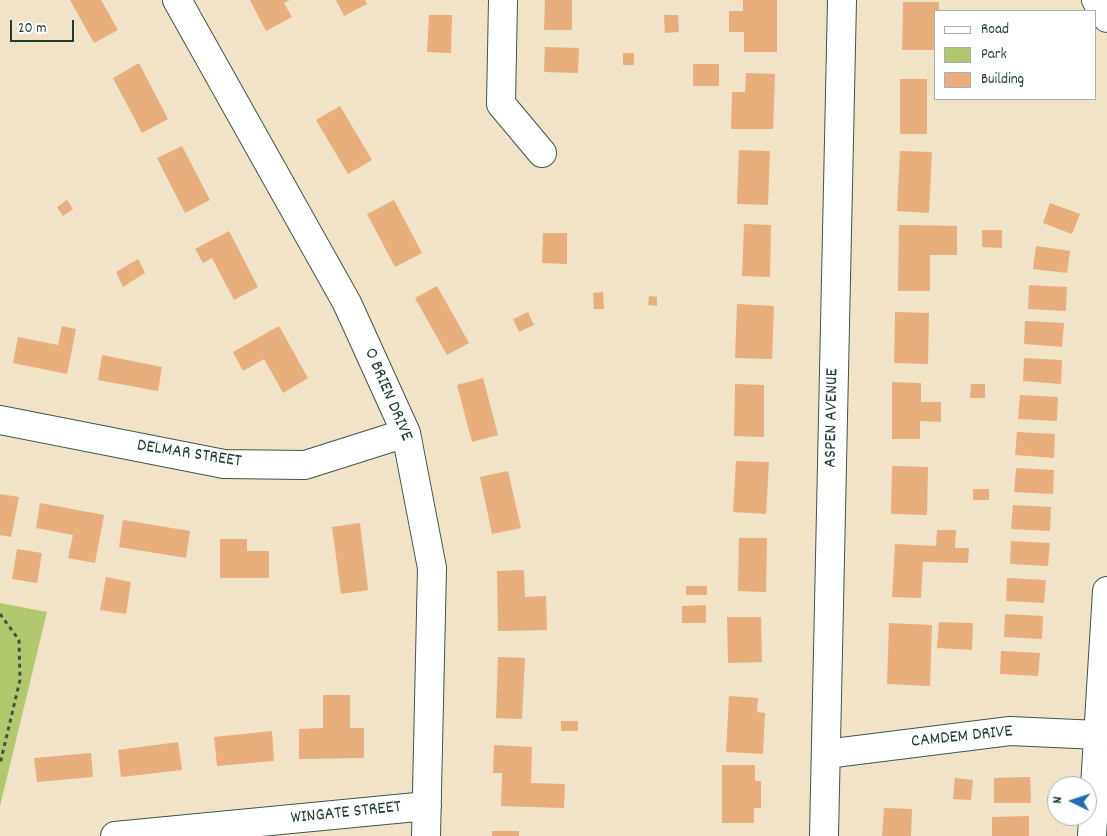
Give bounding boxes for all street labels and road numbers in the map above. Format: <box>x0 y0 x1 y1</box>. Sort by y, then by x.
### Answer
street label: O BRIEN DRIVE <box>358 345 416 445</box>
street label: ASPEN AVENUE <box>821 368 845 468</box>
street label: DELMAR STREET <box>135 436 243 474</box>
street label: CAMDEM DRIVE <box>910 722 1014 754</box>
street label: WINGATE STREET <box>290 797 402 831</box>

